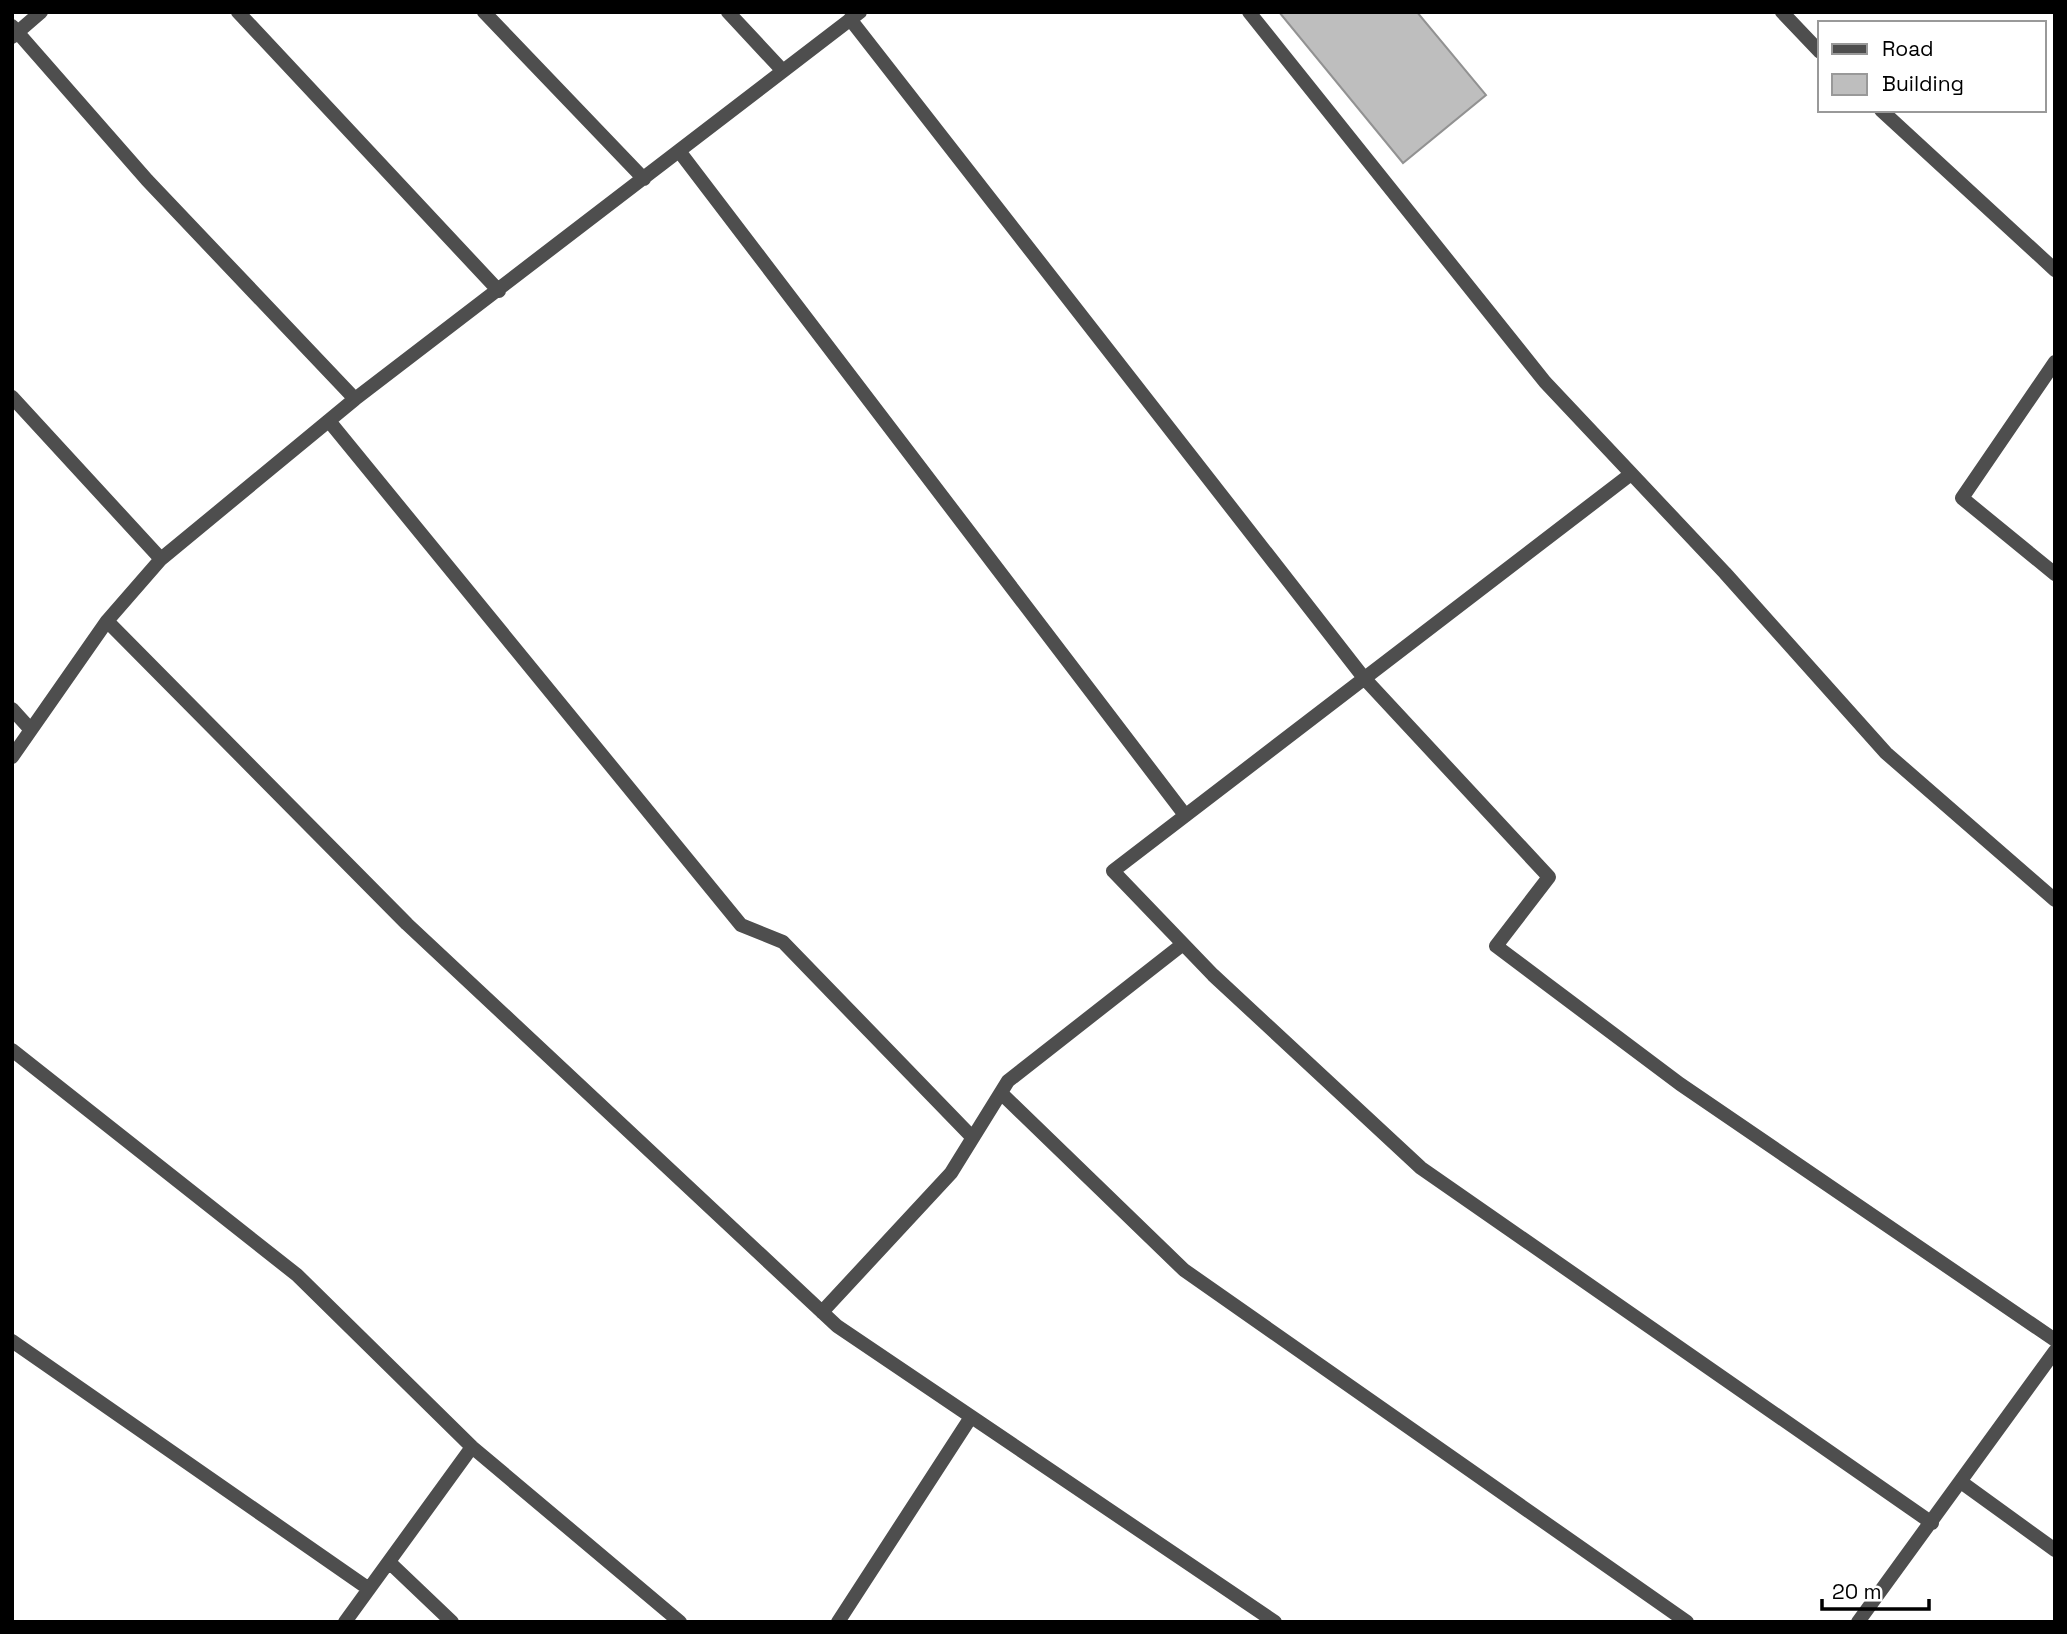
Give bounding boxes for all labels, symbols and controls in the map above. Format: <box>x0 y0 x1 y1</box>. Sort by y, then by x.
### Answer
legend <box>1818 21 2046 112</box>
text: Road <box>1882 35 1934 62</box>
text: Building <box>1882 70 1964 97</box>
scale bar <box>1822 1568 1929 1612</box>
text: 20 m <box>1832 1578 1882 1605</box>

